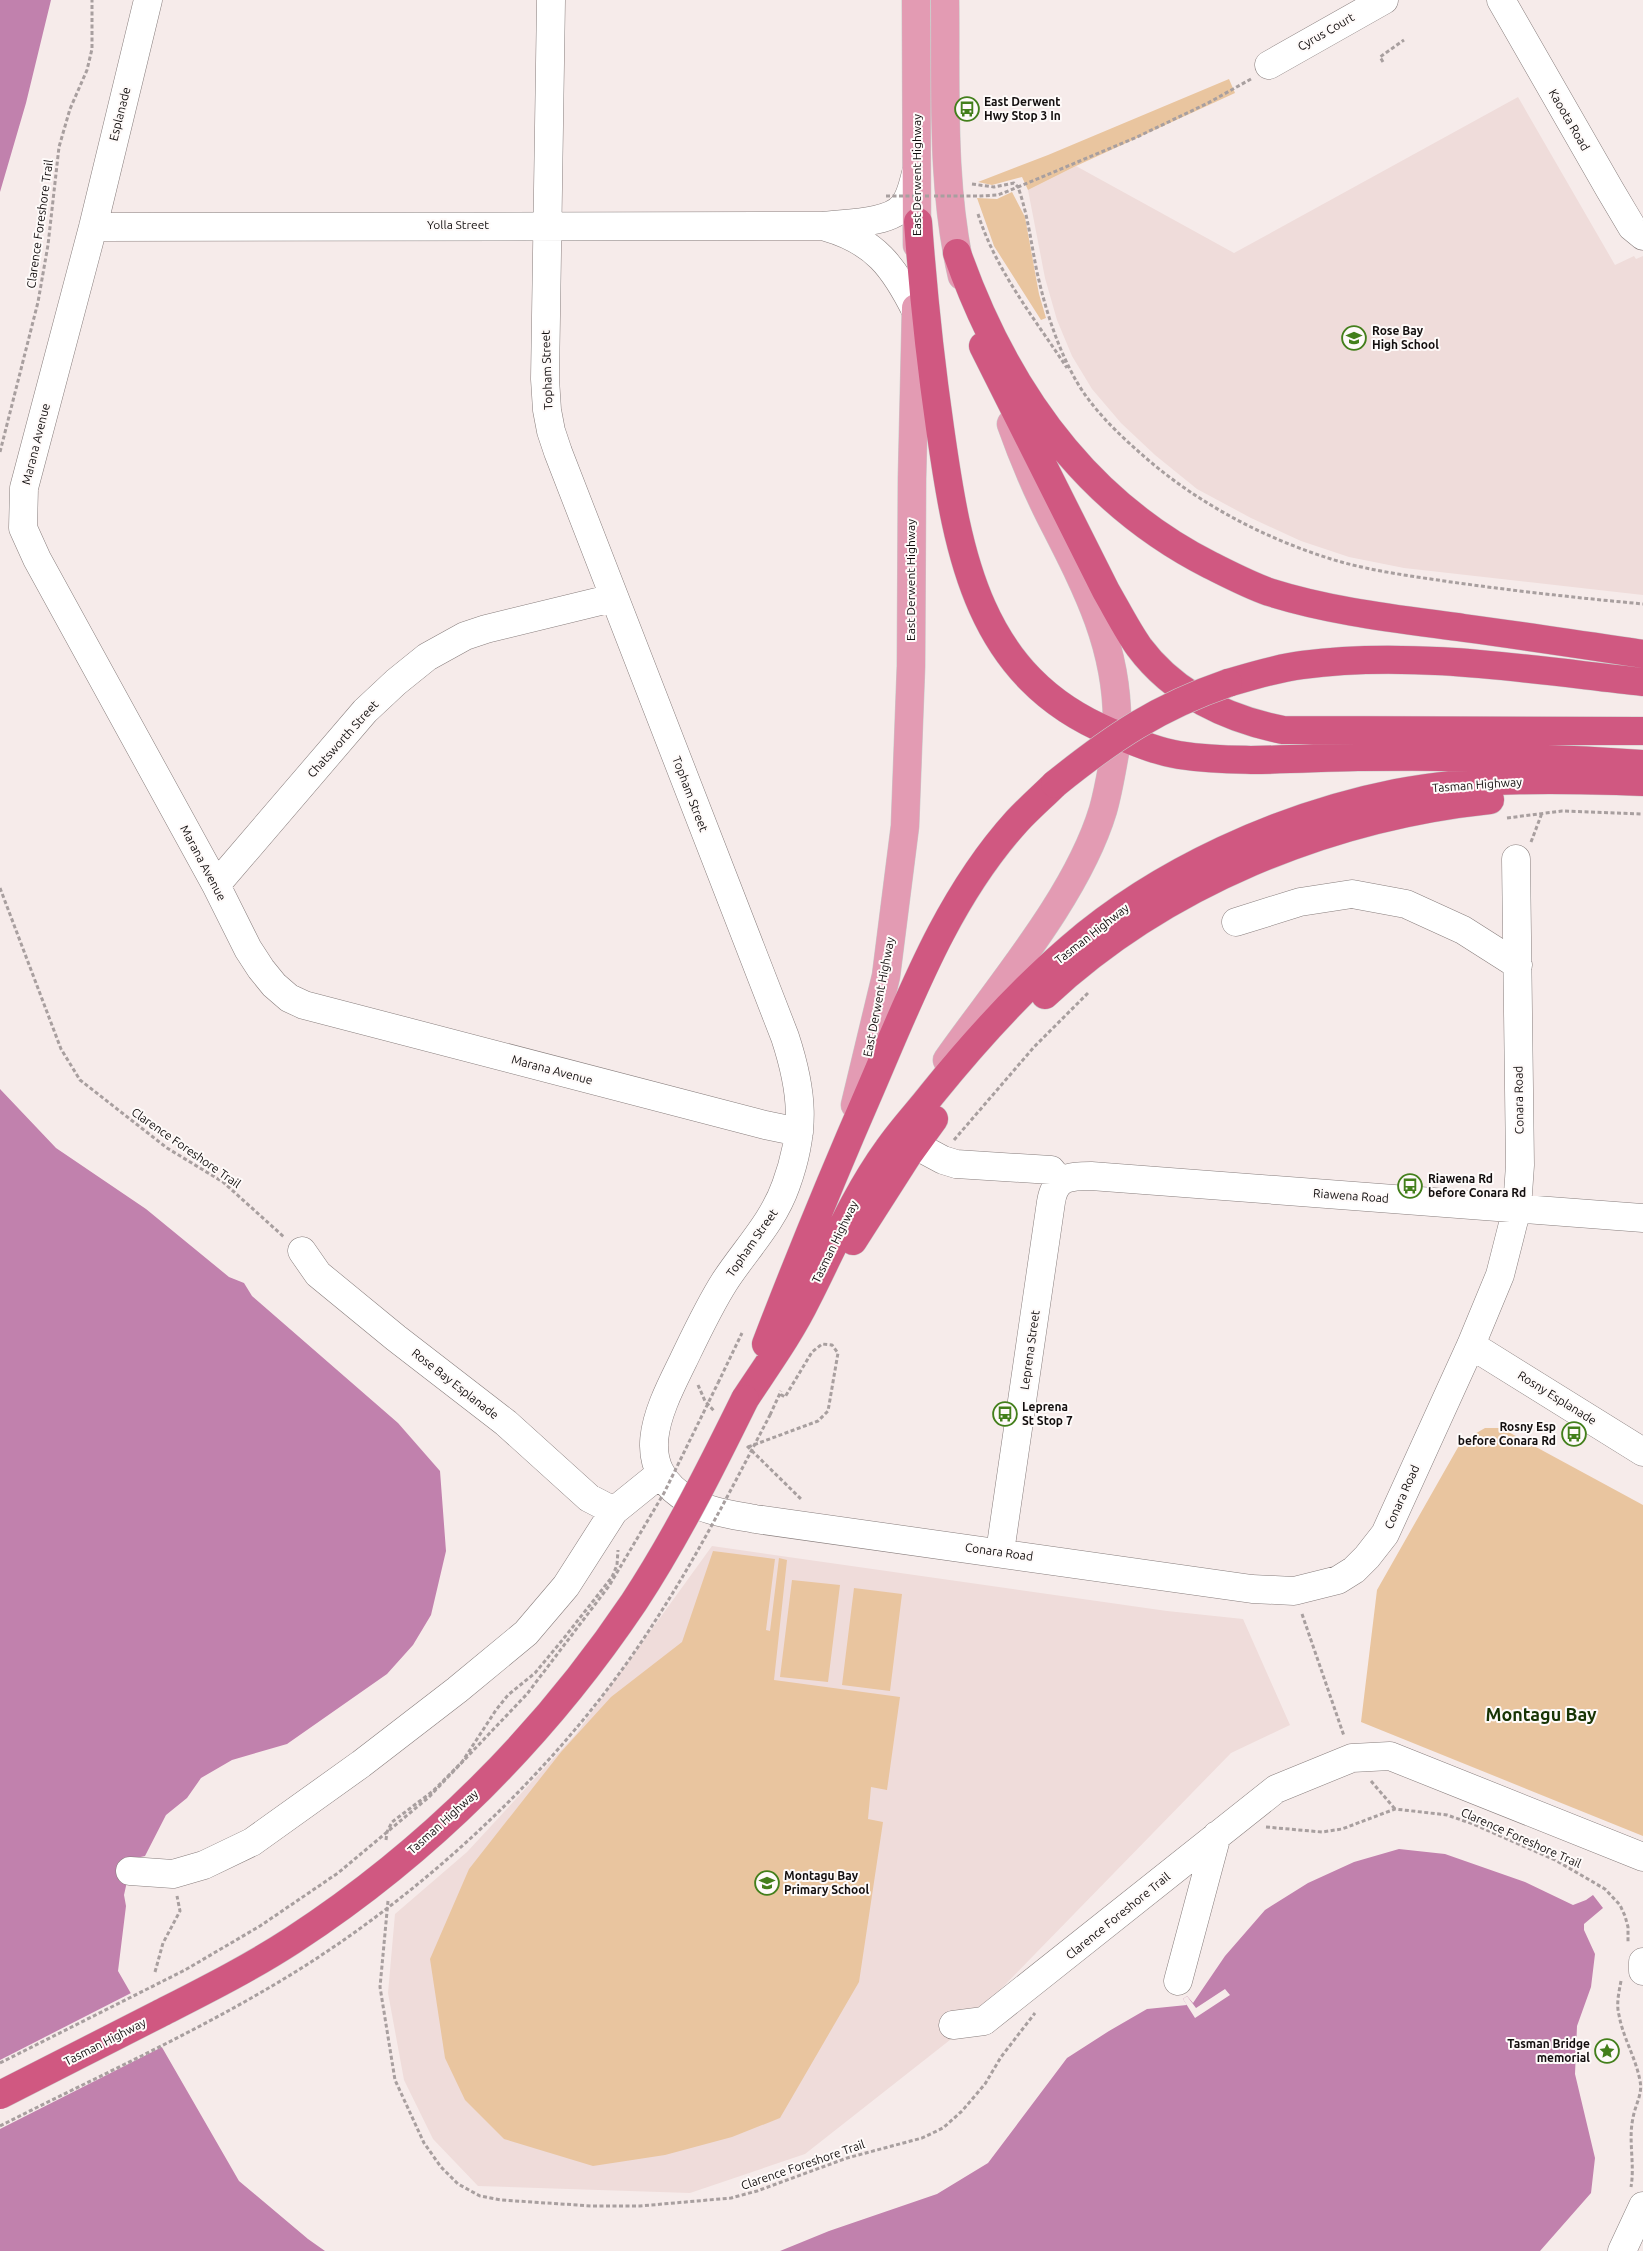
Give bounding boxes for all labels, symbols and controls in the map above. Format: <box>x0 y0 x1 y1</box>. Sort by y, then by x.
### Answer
street label: Cyrus Court <box>1295 10 1357 53</box>
street label: Esplanade <box>107 86 132 142</box>
street label: Kaoota Road <box>1547 87 1592 153</box>
place label: East Derwent Hwy Stop 3 In <box>984 95 1061 122</box>
bus stop icon: East Derwent Hwy Stop 3 In <box>954 96 980 122</box>
street label: East Derwent Highway <box>910 114 923 236</box>
street label: Clarence Foreshore Trail <box>24 159 55 289</box>
street label: Yolla Street <box>427 218 489 231</box>
place label: Rose Bay High School <box>1372 324 1439 351</box>
school or university icon: Rose Bay High School <box>1341 325 1367 351</box>
street label: Topham Street <box>539 330 554 410</box>
street label: Marana Avenue <box>19 402 52 486</box>
street label: East Derwent Highway <box>904 519 917 641</box>
street label: Chatsworth Street <box>305 697 381 780</box>
street label: Topham Street <box>670 754 711 834</box>
street label: Tasman Highway <box>1432 775 1523 794</box>
street label: Marana Avenue <box>178 823 229 903</box>
street label: Tasman Highway <box>1052 901 1131 966</box>
street label: East Derwent Highway <box>860 936 897 1058</box>
street label: Marana Avenue <box>510 1052 594 1087</box>
street label: Conara Road <box>1511 1066 1526 1134</box>
street label: Clarence Foreshore Trail <box>129 1105 243 1190</box>
place label: Riawena Rd before Conara Rd <box>1428 1172 1526 1199</box>
bus stop icon: Riawena Rd before Conara Rd <box>1397 1173 1423 1199</box>
street label: Riawena Road <box>1313 1186 1389 1205</box>
street label: Tasman Highway <box>809 1198 860 1285</box>
street label: Topham Street <box>723 1206 780 1279</box>
street label: Leprena Street <box>1017 1309 1042 1391</box>
street label: Rose Bay Esplanade <box>409 1346 501 1421</box>
street label: Rosny Esplanade <box>1516 1368 1599 1427</box>
place label: Leprena St Stop 7 <box>1022 1400 1073 1427</box>
bus stop icon: Leprena St Stop 7 <box>992 1401 1018 1427</box>
place label: Rosny Esp before Conara Rd <box>1458 1420 1556 1447</box>
bus stop icon: Rosny Esp before Conara Rd <box>1561 1421 1587 1447</box>
street label: Conara Road <box>1382 1463 1421 1531</box>
street label: Conara Road <box>964 1540 1034 1563</box>
district label: Montagu Bay <box>1485 1704 1597 1724</box>
street label: Tasman Highway <box>405 1787 481 1857</box>
street label: Clarence Foreshore Trail <box>1459 1805 1583 1870</box>
place label: Montagu Bay Primary School <box>784 1869 869 1896</box>
school or university icon: Montagu Bay Primary School <box>754 1870 780 1896</box>
street label: Clarence Foreshore Trail <box>1063 1870 1172 1962</box>
street label: Tasman Highway <box>62 2015 148 2068</box>
place label: Tasman Bridge memorial <box>1507 2037 1590 2064</box>
place icon: Tasman Bridge memorial <box>1594 2038 1620 2064</box>
street label: Clarence Foreshore Trail <box>739 2137 866 2192</box>

